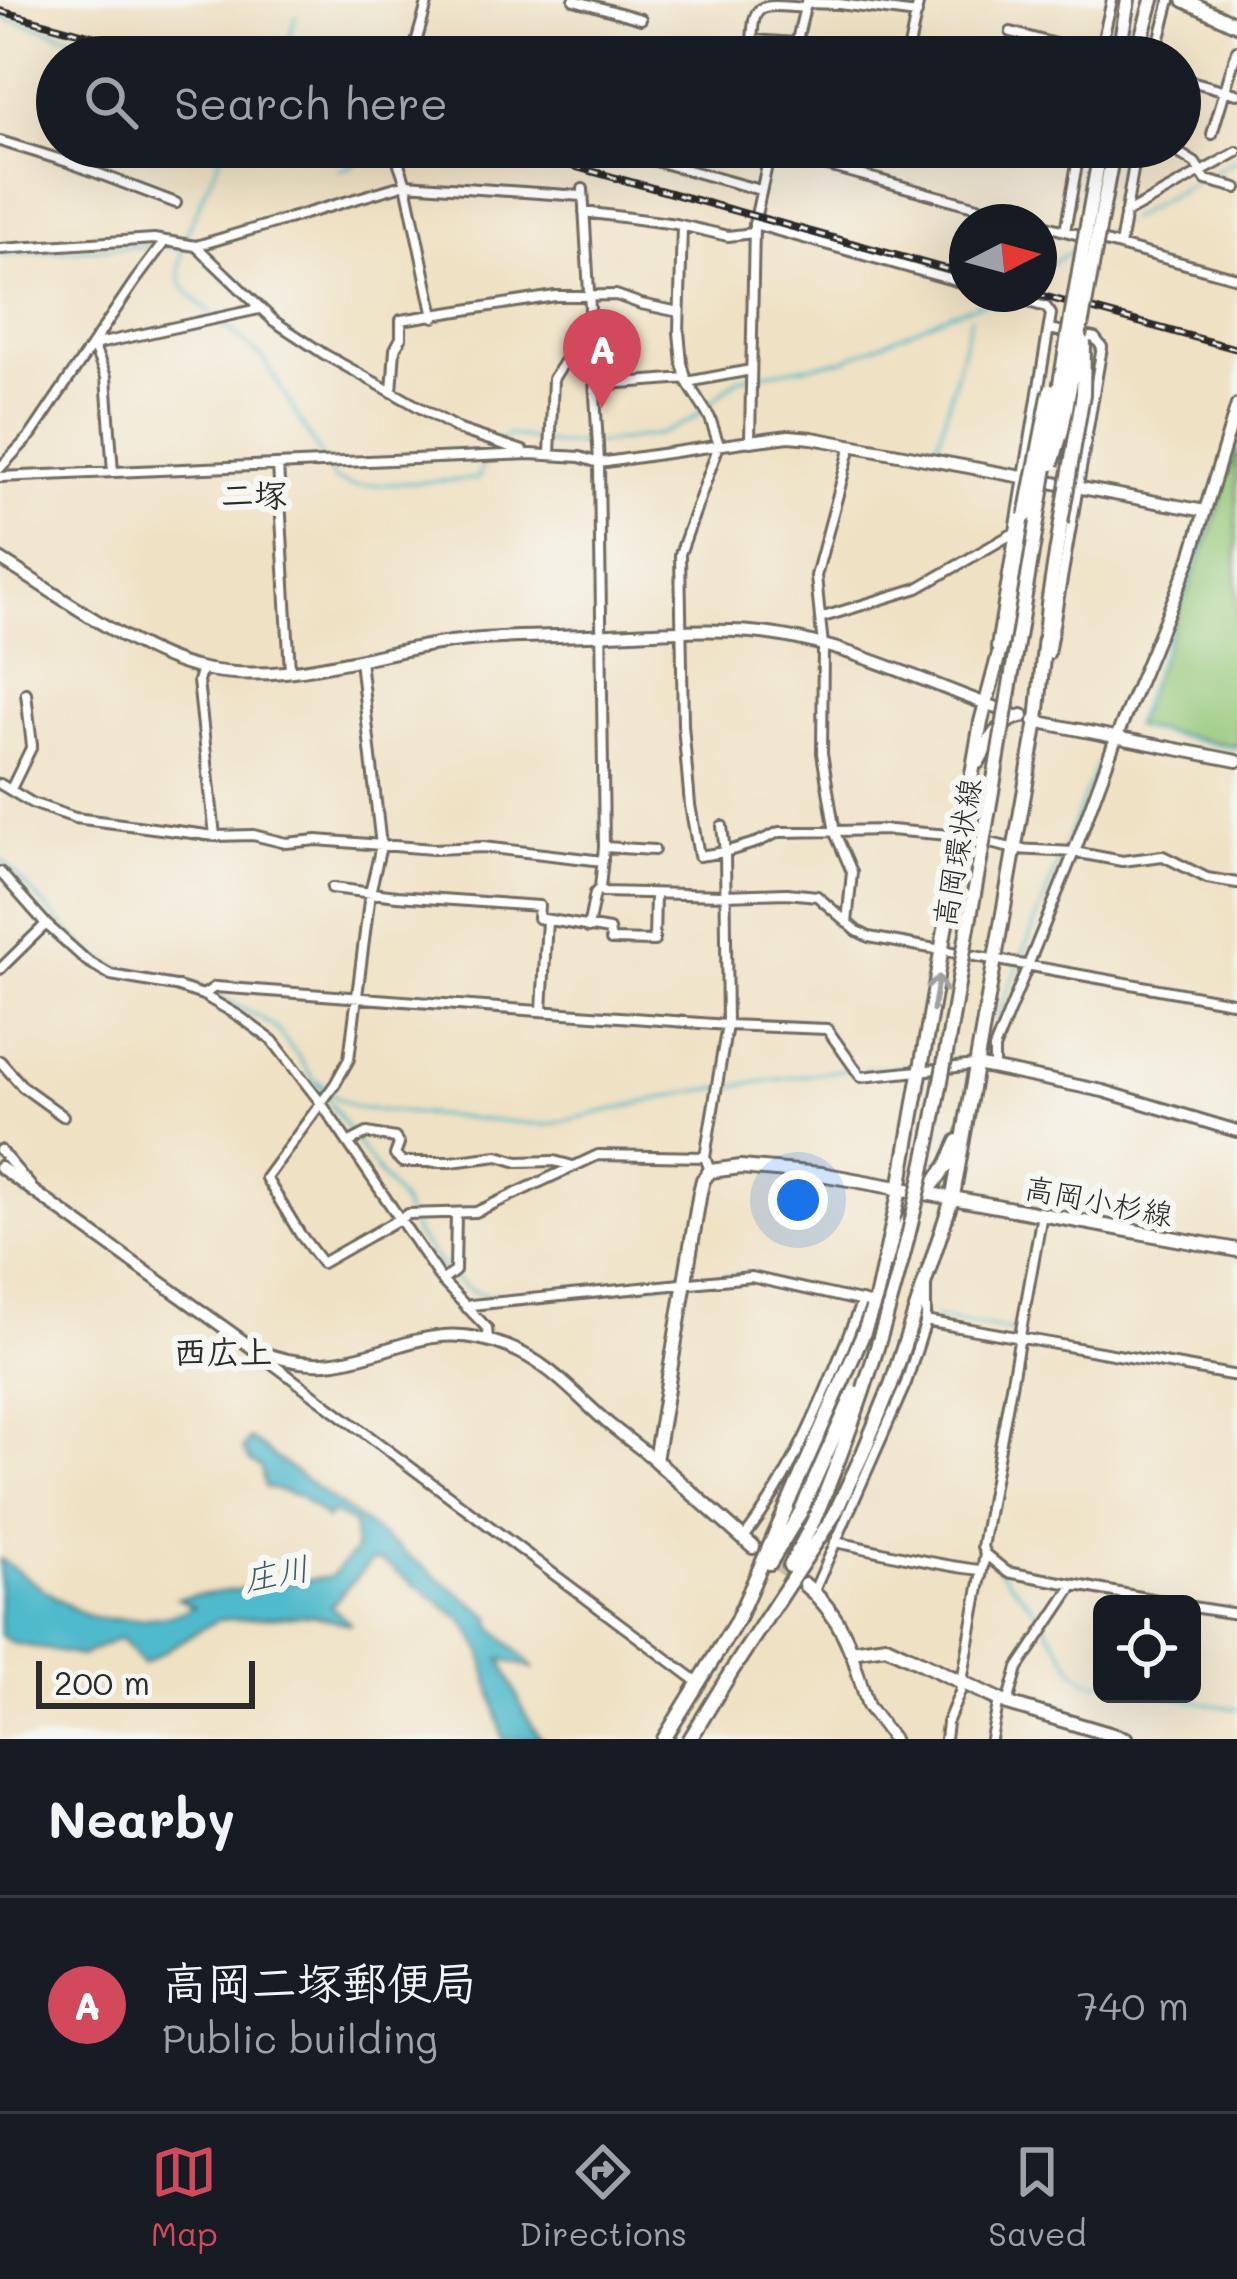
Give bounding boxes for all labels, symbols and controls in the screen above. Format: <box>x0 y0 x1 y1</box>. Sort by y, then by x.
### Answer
search box <box>36 36 1201 168</box>
icon: search <box>78 69 144 135</box>
text: Search here <box>174 73 448 131</box>
north arrow <box>949 204 1057 312</box>
pin: A <box>563 309 641 408</box>
district label: 二塚 <box>221 472 287 515</box>
street label: 高岡環状線 <box>923 775 989 929</box>
one-way arrow <box>925 974 948 1013</box>
street label: 高岡小杉線 <box>1022 1166 1176 1234</box>
your location <box>768 1170 828 1230</box>
district label: 西広上 <box>174 1329 273 1372</box>
water label: 庄川 <box>240 1545 312 1599</box>
map controls <box>1093 1595 1201 1703</box>
button: locate <box>1093 1595 1201 1703</box>
scale bar <box>36 1655 255 1708</box>
text: 200 m <box>54 1660 150 1703</box>
text: Nearby <box>48 1784 235 1851</box>
text: 高岡二塚郵便局 <box>162 1952 477 2010</box>
text: A <box>73 1979 101 2030</box>
text: 740 m <box>1077 1979 1189 2030</box>
text: Public building <box>162 2012 438 2063</box>
tab: Map <box>151 2139 218 2254</box>
tab: Directions <box>519 2139 687 2254</box>
tab: Saved <box>988 2139 1086 2254</box>

